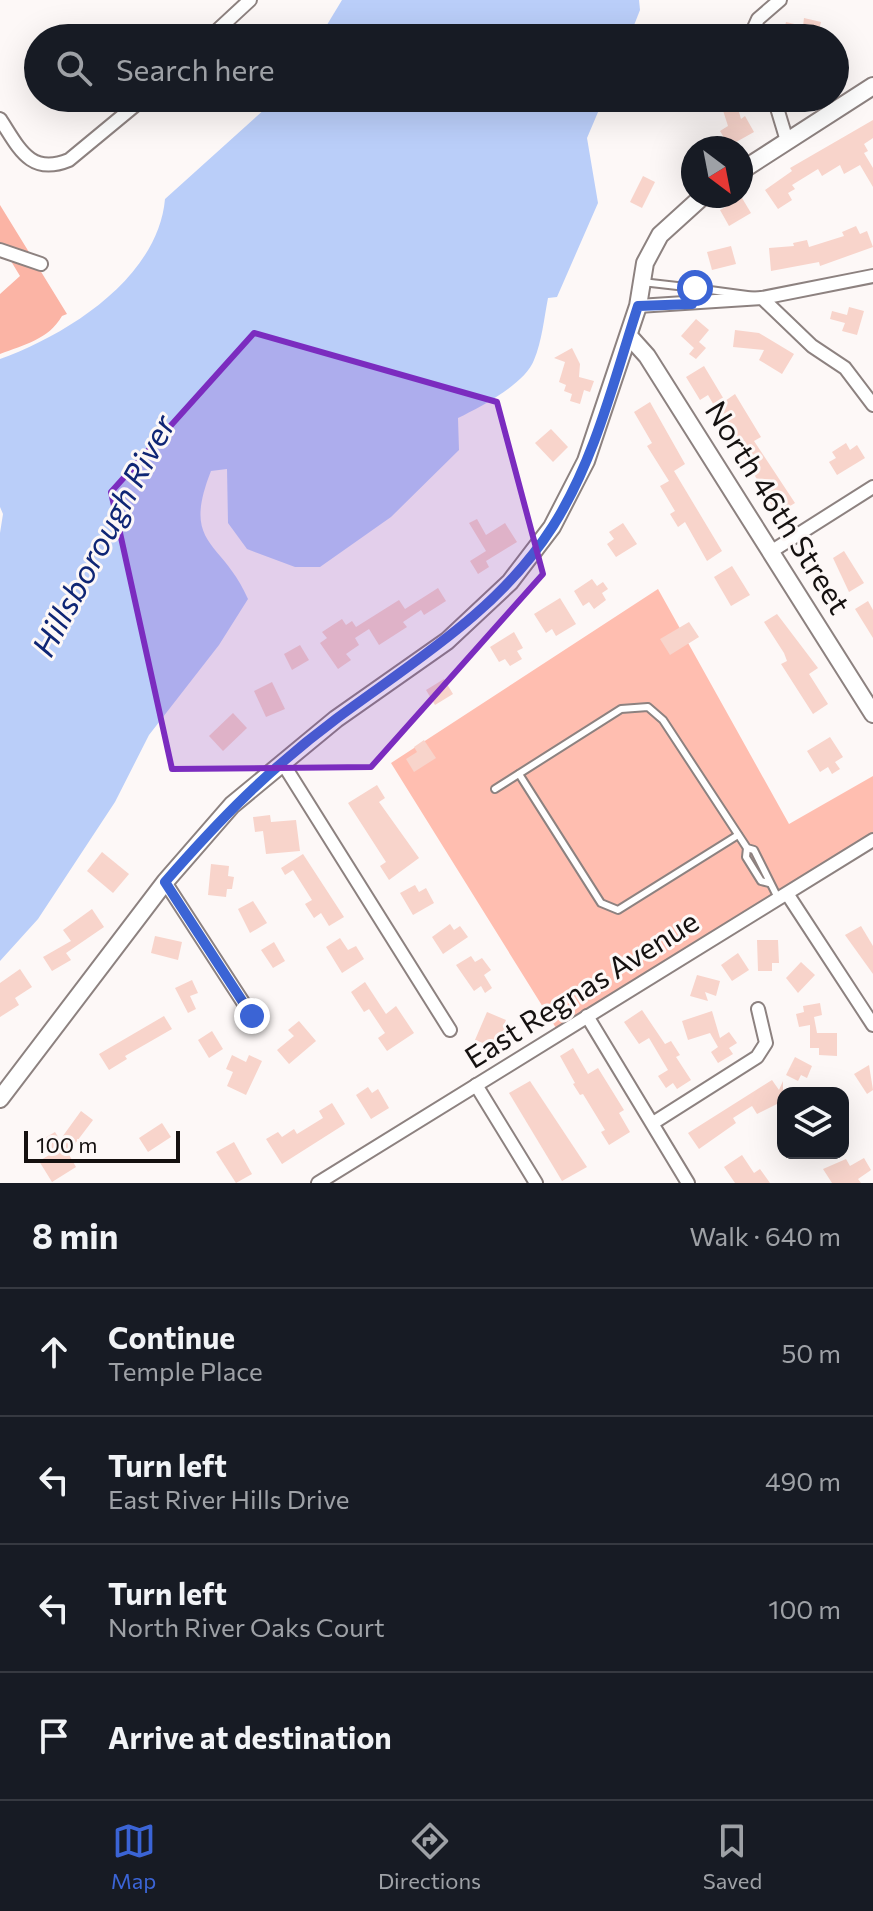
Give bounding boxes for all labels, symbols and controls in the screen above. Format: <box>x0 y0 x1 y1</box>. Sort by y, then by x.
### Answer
search box <box>24 24 849 112</box>
icon: search <box>52 46 96 90</box>
text: Search here <box>116 50 275 87</box>
north arrow <box>681 136 753 208</box>
route start <box>677 270 713 306</box>
street label: North 46th Street <box>699 393 859 620</box>
water label: Hillsborough River <box>22 406 183 663</box>
street label: East Regnas Avenue <box>457 901 704 1075</box>
route end <box>234 998 270 1034</box>
map controls <box>777 1087 849 1159</box>
button: layers <box>777 1087 849 1159</box>
scale bar <box>24 1127 180 1163</box>
text: 100 m <box>36 1131 98 1158</box>
text: 8 min <box>32 1214 118 1256</box>
text: Walk · 640 m <box>689 1220 841 1251</box>
text: Continue <box>108 1318 235 1355</box>
icon: ahead <box>32 1330 76 1374</box>
text: 50 m <box>781 1337 841 1368</box>
text: Temple Place <box>108 1355 263 1386</box>
text: Turn left <box>108 1446 227 1483</box>
icon: left <box>32 1458 76 1502</box>
text: 490 m <box>765 1465 841 1496</box>
text: East River Hills Drive <box>108 1483 349 1514</box>
text: Turn left <box>108 1574 227 1611</box>
icon: left <box>32 1586 76 1630</box>
text: 100 m <box>768 1593 841 1624</box>
text: North River Oaks Court <box>108 1611 385 1642</box>
icon: arrive <box>32 1714 76 1758</box>
text: Arrive at destination <box>108 1718 392 1755</box>
tab: Map <box>111 1819 156 1894</box>
tab: Directions <box>378 1819 481 1894</box>
tab: Saved <box>703 1819 762 1894</box>

